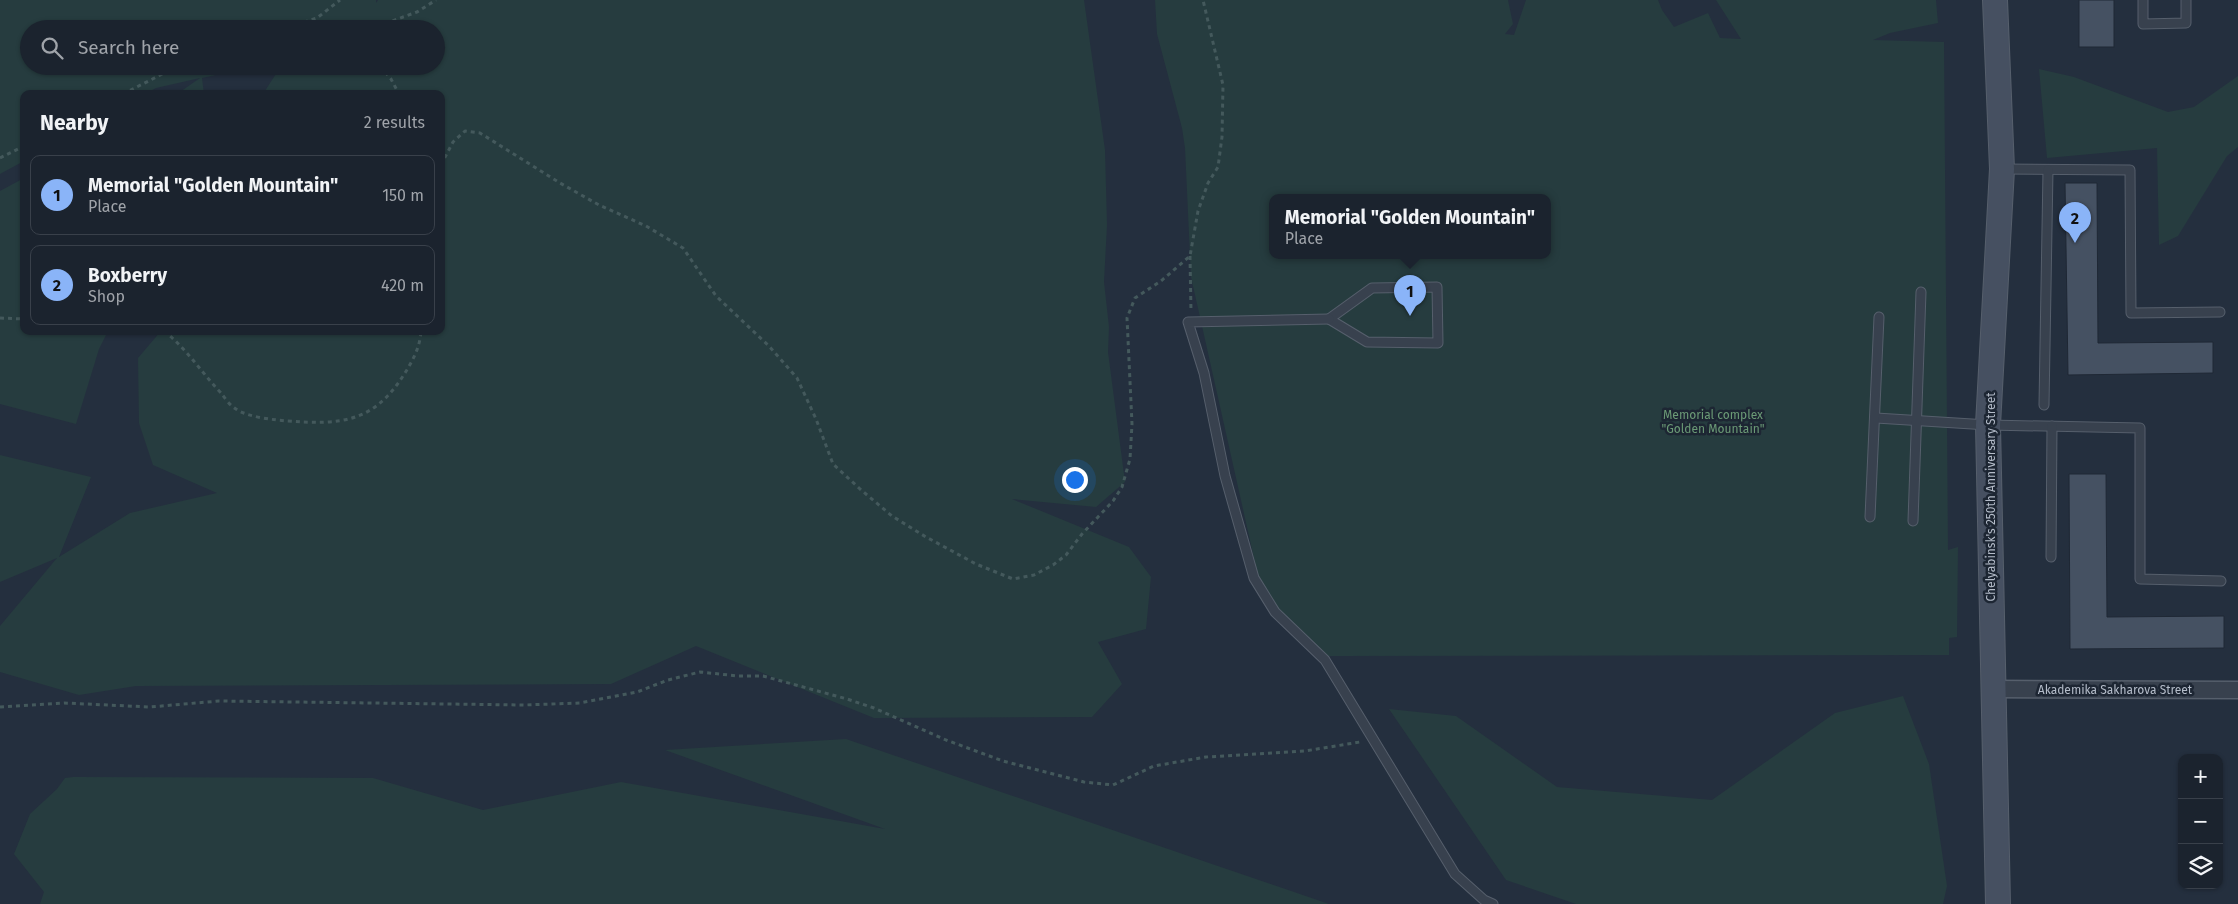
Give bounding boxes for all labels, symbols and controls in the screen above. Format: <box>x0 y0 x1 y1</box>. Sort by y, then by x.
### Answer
search box <box>20 20 445 75</box>
icon: search <box>38 34 66 62</box>
text: Search here <box>78 36 179 59</box>
text: Nearby <box>40 110 108 136</box>
text: 2 results <box>364 113 425 132</box>
text: Memorial "Golden Mountain" <box>88 174 338 197</box>
text: 1 <box>53 186 61 205</box>
text: 150 m <box>382 186 424 205</box>
popup <box>1269 194 1551 259</box>
text: Place <box>88 197 127 216</box>
pin: 2 <box>2059 202 2091 243</box>
text: Memorial "Golden Mountain" <box>1285 206 1535 229</box>
text: Place <box>1285 229 1323 248</box>
text: Boxberry <box>88 264 167 287</box>
pin: 1 <box>1394 275 1426 316</box>
text: 2 <box>53 276 61 295</box>
text: 420 m <box>381 276 424 295</box>
text: Shop <box>88 287 125 306</box>
street label: Chelyabinsk's 250th Anniversary Street <box>1984 392 1998 602</box>
park label: Memorial complex "Golden Mountain" <box>1662 408 1765 436</box>
your location <box>1062 467 1088 493</box>
street label: Akademika Sakharova Street <box>2038 683 2193 697</box>
map controls <box>2178 754 2223 889</box>
button: + <box>2178 754 2223 799</box>
button: − <box>2178 799 2223 844</box>
button: layers <box>2178 844 2223 889</box>

